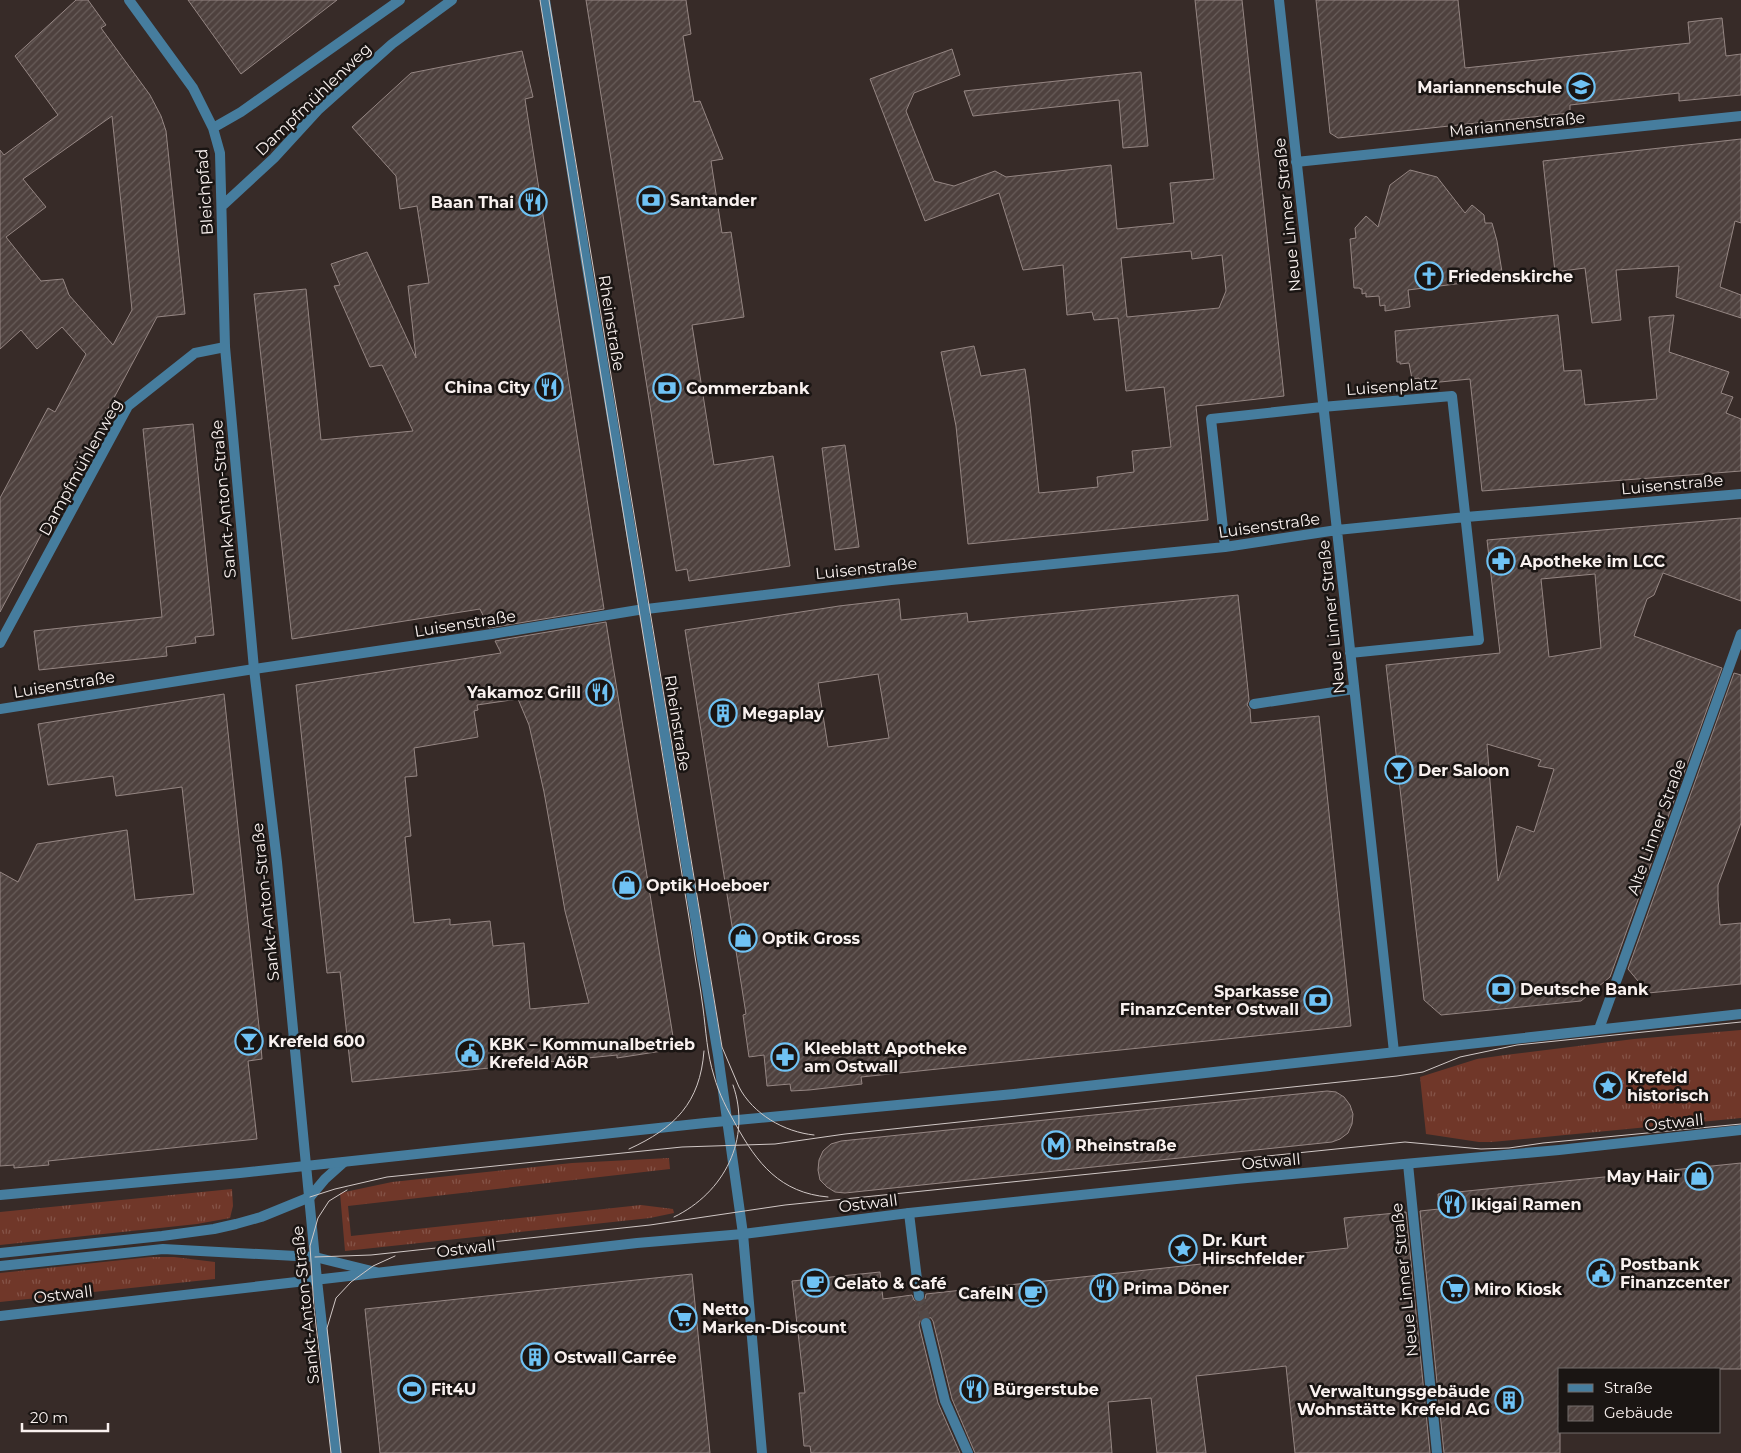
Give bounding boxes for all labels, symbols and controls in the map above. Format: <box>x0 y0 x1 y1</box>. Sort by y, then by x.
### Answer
street label: Dampfmühlenweg <box>252 39 375 160</box>
school or university icon: Mariannenschule <box>1566 72 1596 102</box>
place label: Mariannenschule <box>1417 78 1562 97</box>
street label: Mariannenstraße <box>1448 108 1586 141</box>
street label: Neue Linner Straße <box>1270 137 1305 293</box>
street label: Bleichpfad <box>192 148 217 236</box>
bank icon: Santander <box>636 185 666 215</box>
restaurant icon: Baan Thai <box>518 187 548 217</box>
place label: Santander <box>670 191 757 210</box>
place label: Baan Thai <box>431 193 514 212</box>
church icon: Friedenskirche <box>1414 261 1444 291</box>
place label: Friedenskirche <box>1448 267 1573 286</box>
street label: Rheinstraße <box>595 274 628 372</box>
restaurant icon: China City <box>534 372 564 402</box>
bank icon: Commerzbank <box>652 373 682 403</box>
street label: Luisenplatz <box>1346 374 1439 399</box>
place label: China City <box>445 378 530 397</box>
place label: Commerzbank <box>686 379 810 398</box>
street label: Dampfmühlenweg <box>35 395 126 539</box>
street label: Sankt-Anton-Straße <box>207 419 240 579</box>
street label: Luisenstraße <box>1620 471 1724 498</box>
street label: Luisenstraße <box>1217 509 1321 542</box>
street label: Neue Linner Straße <box>1314 539 1349 695</box>
pharmacy icon: Apotheke im LCC <box>1486 546 1516 576</box>
place label: Apotheke im LCC <box>1519 552 1665 571</box>
street label: Luisenstraße <box>814 554 918 583</box>
street label: Luisenstraße <box>413 606 517 641</box>
street label: Luisenstraße <box>12 667 116 702</box>
street label: Rheinstraße <box>661 674 694 772</box>
restaurant icon: Yakamoz Grill <box>585 677 615 707</box>
place label: Yakamoz Grill <box>466 683 581 702</box>
building icon: Megaplay <box>708 698 738 728</box>
place label: Megaplay <box>742 704 824 723</box>
bar icon: Der Saloon <box>1384 755 1414 785</box>
street label: Alte Linner Straße <box>1623 757 1690 898</box>
place label: Der Saloon <box>1418 761 1510 780</box>
street label: Sankt-Anton-Straße <box>248 822 283 982</box>
shop icon: Optik Hoeboer <box>612 870 642 900</box>
place label: Optik Hoeboer <box>646 876 769 895</box>
shop icon: Optik Gross <box>728 923 758 953</box>
place label: Optik Gross <box>762 929 860 948</box>
bank icon: Deutsche Bank <box>1486 974 1516 1004</box>
place label: Deutsche Bank <box>1520 980 1649 999</box>
place label: Sparkasse FinanzCenter Ostwall <box>1120 982 1299 1019</box>
bank icon: Sparkasse FinanzCenter Ostwall <box>1303 985 1333 1015</box>
bar icon: Krefeld 600 <box>234 1026 264 1056</box>
place label: Krefeld 600 <box>268 1032 365 1051</box>
place label: KBK – Kommunalbetrieb Krefeld AöR <box>489 1035 695 1072</box>
public building icon: KBK – Kommunalbetrieb Krefeld AöR <box>455 1038 485 1068</box>
place label: Kleeblatt Apotheke am Ostwall <box>804 1039 967 1076</box>
pharmacy icon: Kleeblatt Apotheke am Ostwall <box>770 1042 800 1072</box>
place label: Krefeld historisch <box>1627 1068 1709 1105</box>
place icon: Krefeld historisch <box>1593 1071 1623 1101</box>
street label: Ostwall <box>1644 1110 1705 1135</box>
metro station icon: Rheinstraße <box>1041 1130 1071 1160</box>
place label: Rheinstraße <box>1075 1136 1177 1155</box>
street label: Ostwall <box>1241 1149 1301 1174</box>
shop icon: May Hair <box>1684 1161 1714 1191</box>
place label: May Hair <box>1606 1167 1680 1186</box>
restaurant icon: Ikigai Ramen <box>1437 1189 1467 1219</box>
street label: Ostwall <box>837 1190 899 1217</box>
place label: Ikigai Ramen <box>1471 1195 1582 1214</box>
street label: Neue Linner Straße <box>1387 1202 1422 1358</box>
street label: Sankt-Anton-Straße <box>288 1225 323 1385</box>
place label: Dr. Kurt Hirschfelder <box>1202 1231 1305 1268</box>
place icon: Dr. Kurt Hirschfelder <box>1168 1234 1198 1264</box>
street label: Ostwall <box>435 1235 497 1262</box>
place label: Postbank Finanzcenter <box>1620 1255 1730 1292</box>
public building icon: Postbank Finanzcenter <box>1586 1258 1616 1288</box>
cafe icon: Gelato & Café <box>800 1268 830 1298</box>
restaurant icon: Prima Döner <box>1089 1273 1119 1303</box>
place label: Gelato & Café <box>834 1274 947 1293</box>
supermarket icon: Miro Kiosk <box>1440 1274 1470 1304</box>
cafe icon: CafeIN <box>1018 1278 1048 1308</box>
place label: Prima Döner <box>1123 1279 1229 1298</box>
place label: Miro Kiosk <box>1474 1280 1562 1299</box>
street label: Ostwall <box>32 1281 94 1308</box>
place label: CafeIN <box>958 1284 1014 1303</box>
place label: Netto Marken-Discount <box>702 1300 847 1337</box>
supermarket icon: Netto Marken-Discount <box>668 1303 698 1333</box>
building icon: Ostwall Carrée <box>520 1342 550 1372</box>
place label: Ostwall Carrée <box>554 1348 677 1367</box>
legend <box>1558 1368 1721 1433</box>
sports icon: Fit4U <box>397 1374 427 1404</box>
restaurant icon: Bürgerstube <box>959 1374 989 1404</box>
text: Straße <box>1604 1378 1653 1397</box>
place label: Fit4U <box>431 1380 476 1399</box>
place label: Bürgerstube <box>993 1380 1099 1399</box>
place label: Verwaltungsgebäude Wohnstätte Krefeld AG <box>1297 1382 1490 1419</box>
building icon: Verwaltungsgebäude Wohnstätte Krefeld AG <box>1494 1385 1524 1415</box>
scale bar <box>22 1400 109 1432</box>
text: Gebäude <box>1604 1403 1673 1422</box>
text: 20 m <box>30 1408 68 1427</box>

